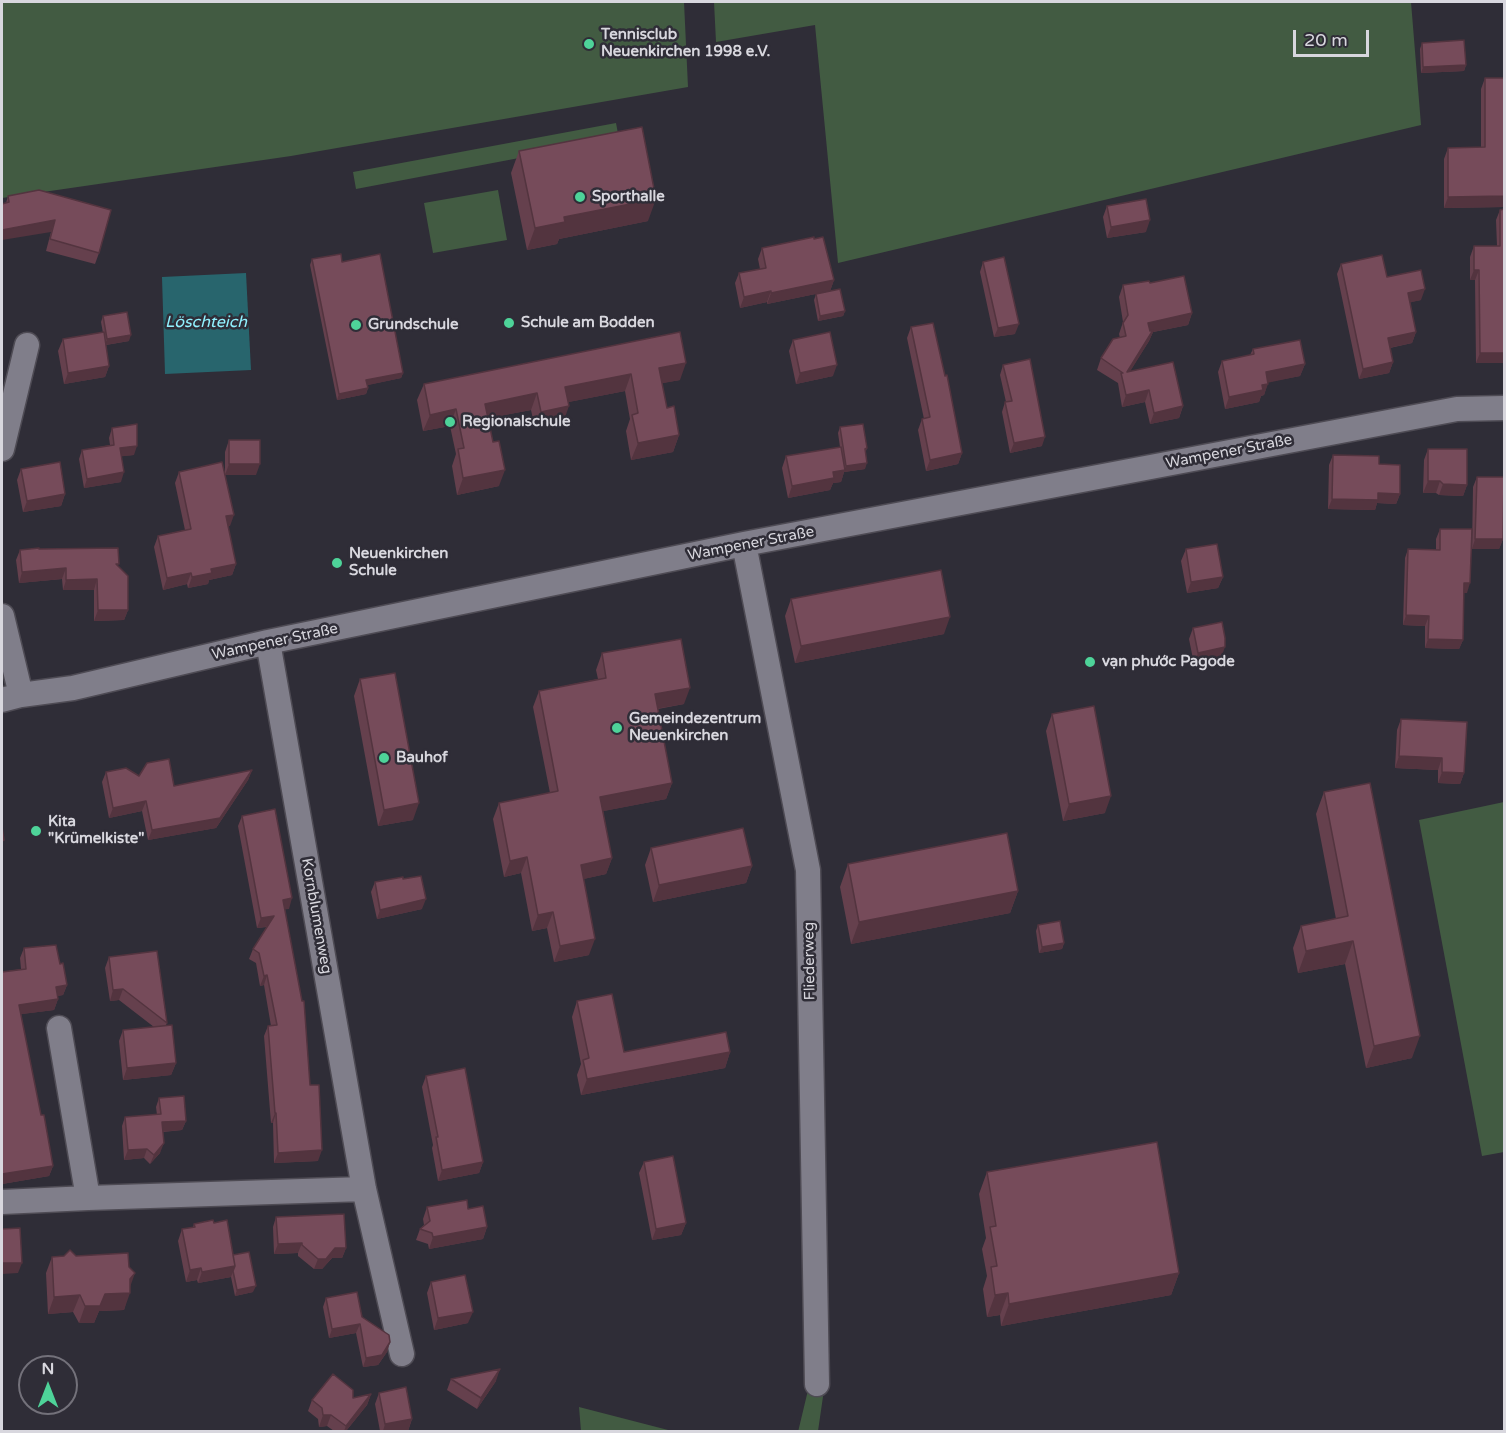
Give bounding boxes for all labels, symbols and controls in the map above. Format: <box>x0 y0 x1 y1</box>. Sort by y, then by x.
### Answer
scale bar <box>1296 18 1372 56</box>
place label: Tennisclub Neuenkirchen 1998 e.V. <box>601 26 770 61</box>
text: 20 m <box>1304 29 1348 51</box>
marker: Tennisclub Neuenkirchen 1998 e.V. <box>582 37 596 51</box>
place label: Sporthalle <box>592 188 665 206</box>
marker: Sporthalle <box>573 190 587 204</box>
water label: Löschteich <box>165 313 247 333</box>
place label: Schule am Bodden <box>521 314 655 332</box>
place label: Grundschule <box>368 316 458 334</box>
marker: Schule am Bodden <box>502 316 516 330</box>
marker: Grundschule <box>349 318 363 332</box>
place label: Regionalschule <box>462 413 570 431</box>
marker: Regionalschule <box>443 415 457 429</box>
street label: Wampener Straße <box>1164 431 1294 473</box>
street label: Wampener Straße <box>686 523 816 565</box>
place label: Neuenkirchen Schule <box>349 545 448 580</box>
marker: Neuenkirchen Schule <box>330 556 344 570</box>
street label: Wampener Straße <box>210 620 340 664</box>
place label: vạn phước Pagode <box>1102 653 1235 671</box>
marker: vạn phước Pagode <box>1083 655 1097 669</box>
place label: Gemeindezentrum Neuenkirchen <box>629 710 761 745</box>
marker: Gemeindezentrum Neuenkirchen <box>610 721 624 735</box>
place label: Bauhof <box>396 749 448 767</box>
marker: Bauhof <box>377 751 391 765</box>
place label: Kita "Krümelkiste" <box>48 813 144 848</box>
marker: Kita "Krümelkiste" <box>29 824 43 838</box>
street label: Kornblumenweg <box>297 857 335 975</box>
street label: Fliederweg <box>800 922 820 1000</box>
north arrow <box>18 1355 78 1415</box>
text: N <box>42 1359 54 1379</box>

